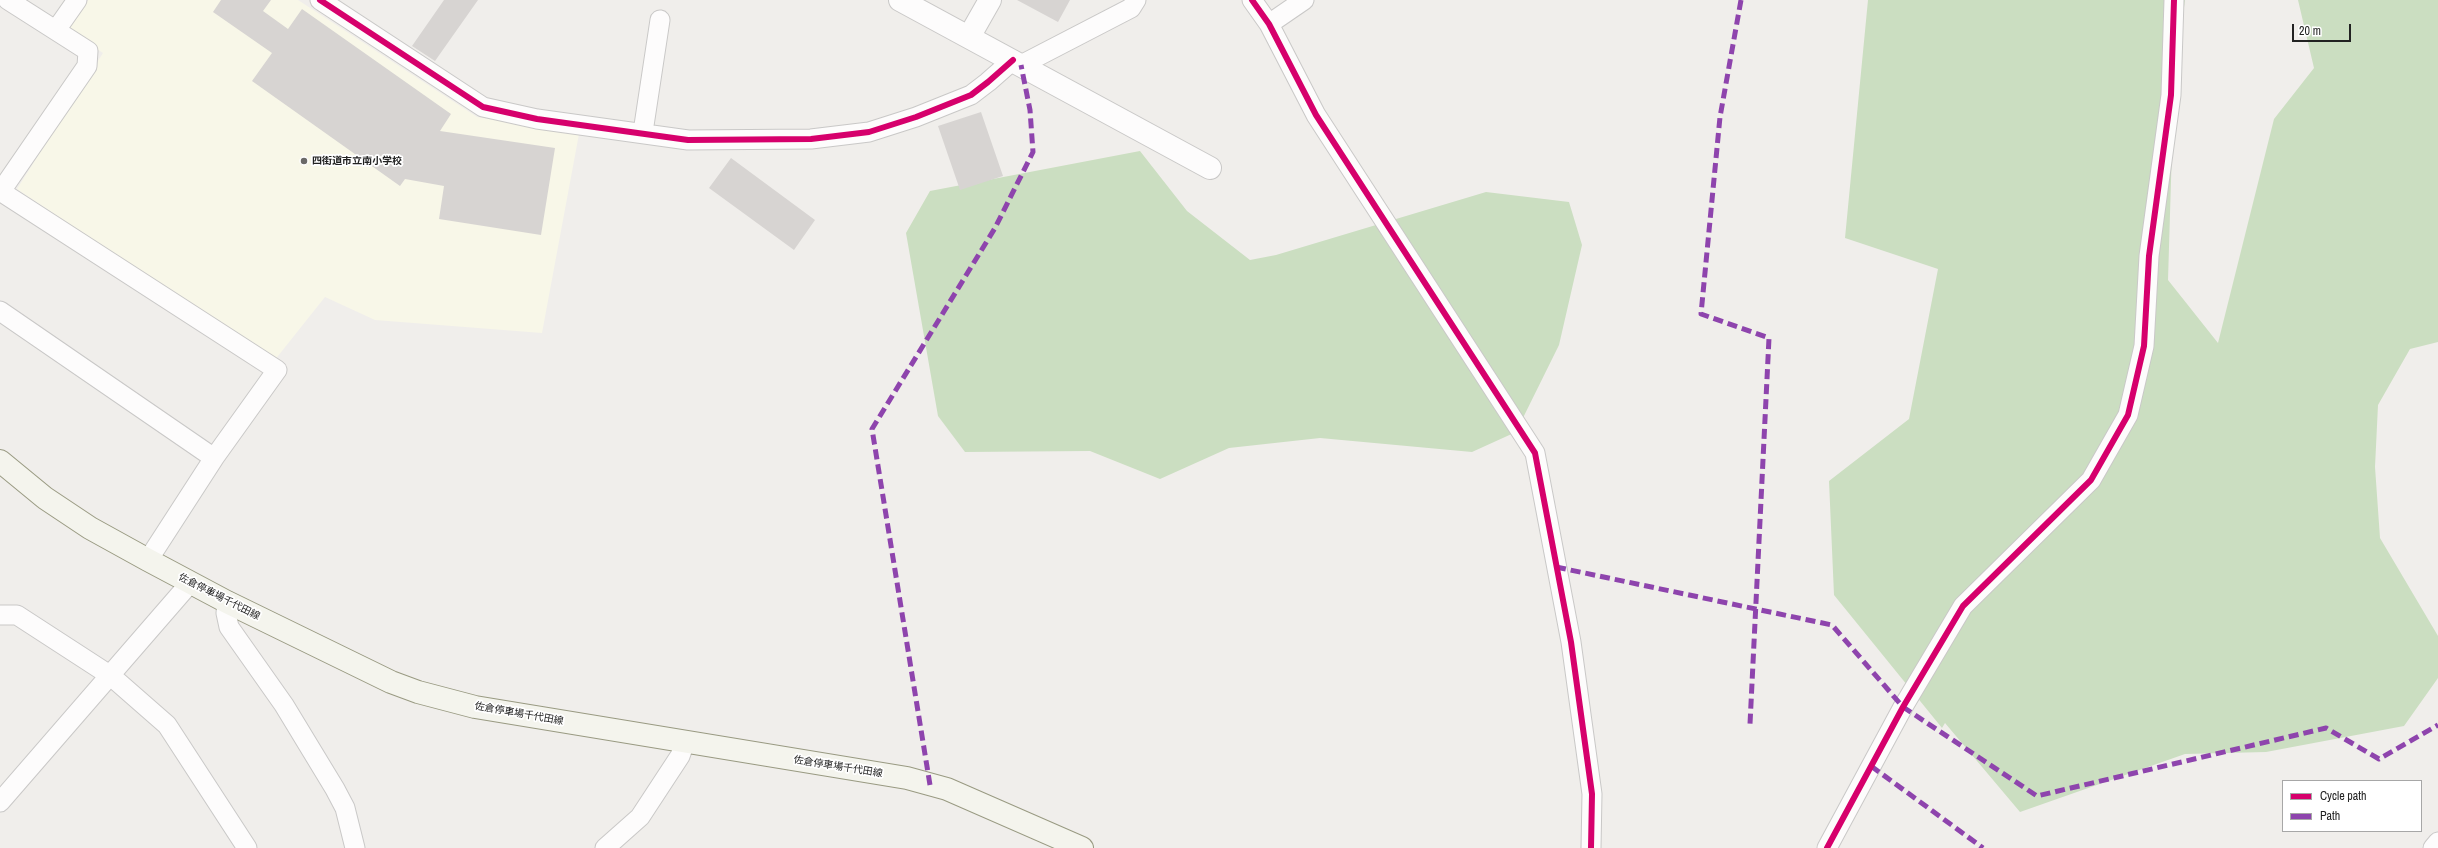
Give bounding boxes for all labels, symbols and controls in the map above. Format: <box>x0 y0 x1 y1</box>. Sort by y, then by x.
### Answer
scale bar <box>2294 16 2353 42</box>
text: 20 m <box>2299 23 2321 39</box>
place label: 四街道市立南小学校 <box>312 155 402 167</box>
marker: 四街道市立南小学校 <box>299 156 309 166</box>
street label: 佐倉停車場千代田線 <box>176 571 262 623</box>
street label: 佐倉停車場千代田線 <box>474 700 564 728</box>
street label: 佐倉停車場千代田線 <box>793 754 883 780</box>
legend <box>2282 780 2422 832</box>
text: Cycle path <box>2320 788 2367 804</box>
text: Path <box>2320 808 2340 824</box>

